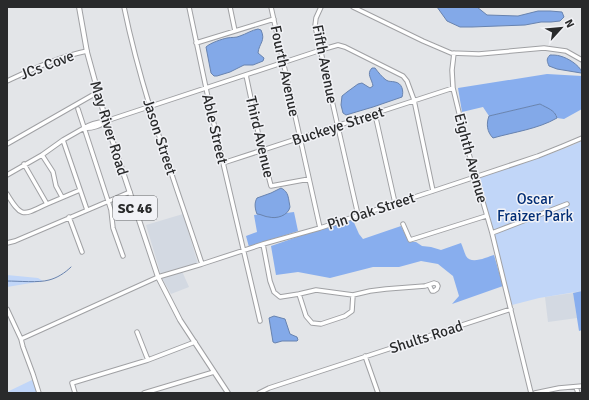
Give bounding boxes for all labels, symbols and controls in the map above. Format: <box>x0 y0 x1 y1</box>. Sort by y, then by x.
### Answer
north arrow <box>541 8 581 48</box>
text: N <box>562 17 577 30</box>
street label: Fifth Avenue <box>309 23 341 105</box>
street label: Fourth Avenue <box>267 24 303 118</box>
street label: JCs Cove <box>18 47 76 83</box>
street label: May River Road <box>86 79 132 177</box>
street label: Able Street <box>198 92 232 166</box>
street label: Third Avenue <box>242 94 278 180</box>
street label: Jason Street <box>139 97 181 177</box>
street label: Buckeye Street <box>290 103 386 149</box>
street label: Eighth Avenue <box>450 111 492 205</box>
street label: Pin Oak Street <box>325 188 417 234</box>
park label: Oscar Fraizer Park <box>497 190 574 225</box>
road number: SC 46 <box>113 196 157 220</box>
street label: Shults Road <box>387 317 465 357</box>

